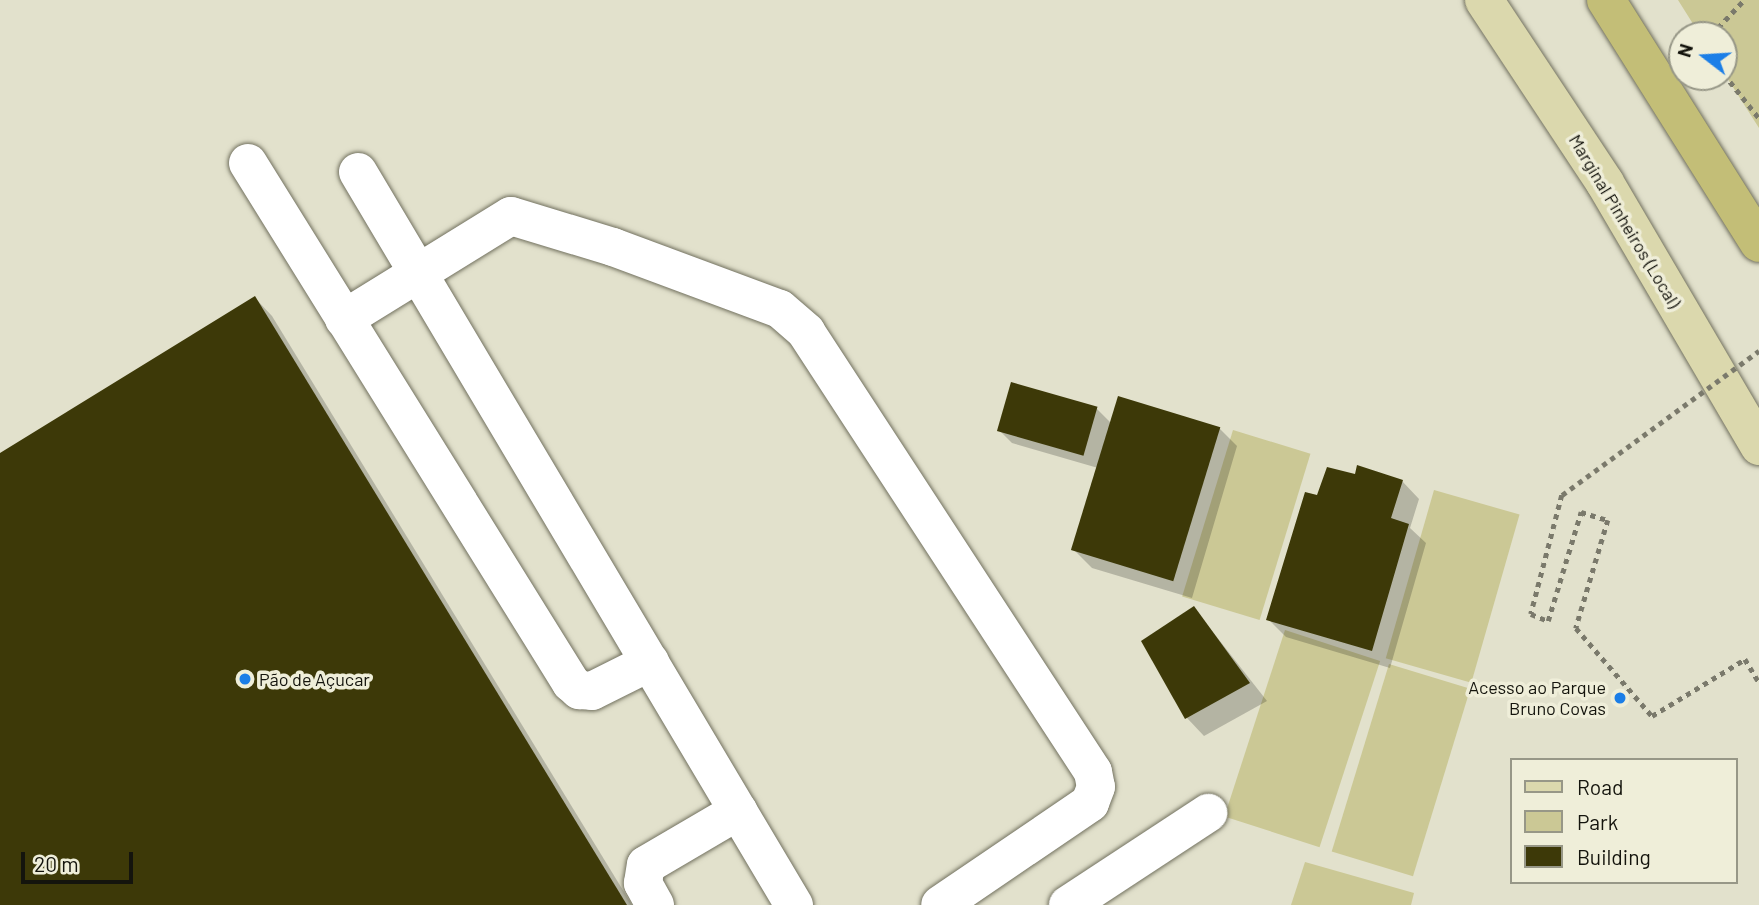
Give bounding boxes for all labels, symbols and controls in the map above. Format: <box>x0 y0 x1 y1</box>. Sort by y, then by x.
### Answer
north arrow <box>1668 21 1738 91</box>
text: N <box>1672 41 1697 60</box>
street label: Marginal Pinheiros (Local) <box>1565 130 1685 312</box>
place label: Pão de Açucar <box>259 668 370 690</box>
marker: Pão de Açucar <box>237 671 253 687</box>
place label: Acesso ao Parque Bruno Covas <box>1468 677 1606 720</box>
marker: Acesso ao Parque Bruno Covas <box>1612 690 1628 706</box>
legend <box>1510 758 1738 884</box>
text: Road <box>1577 774 1623 799</box>
text: Park <box>1577 809 1618 834</box>
scale bar <box>24 838 136 882</box>
text: Building <box>1577 844 1651 869</box>
text: 20 m <box>34 851 79 876</box>

